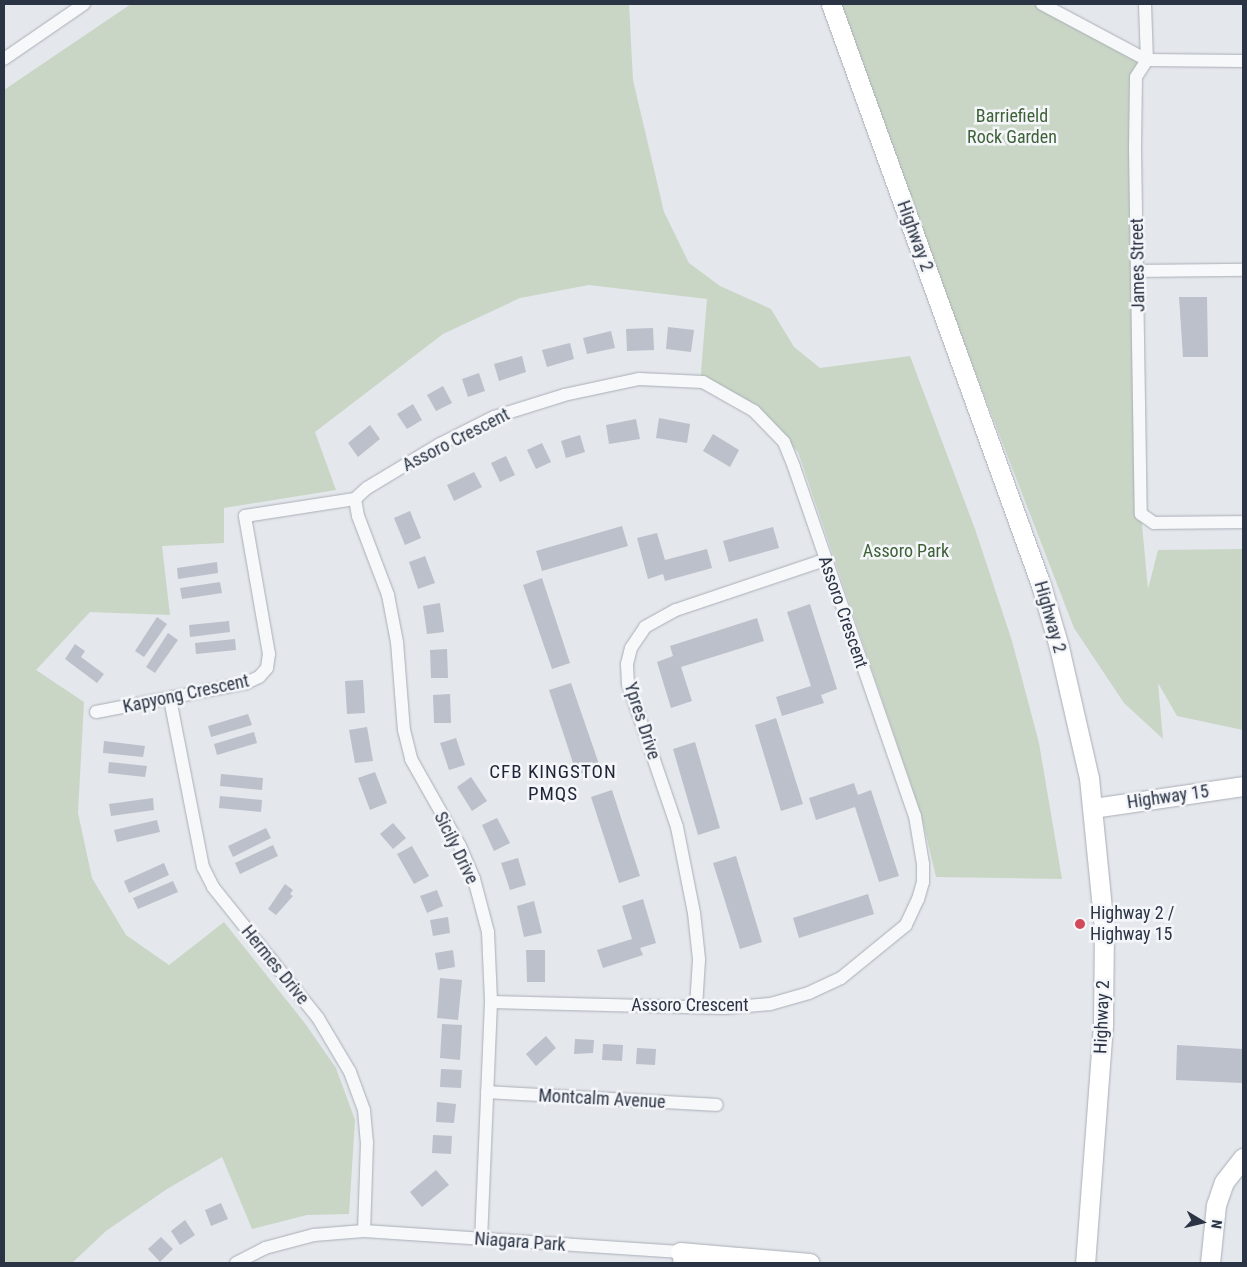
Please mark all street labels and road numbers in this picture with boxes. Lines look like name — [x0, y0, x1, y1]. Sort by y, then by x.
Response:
street label: Highway 2 — [892, 198, 938, 274]
street label: James Street — [1126, 218, 1150, 312]
street label: Assoro Crescent — [399, 404, 513, 476]
street label: Assoro Crescent — [814, 553, 872, 671]
street label: Highway 2 — [1029, 579, 1071, 655]
street label: Kapyong Crescent — [121, 670, 251, 718]
street label: Ypres Drive — [619, 680, 665, 762]
street label: Highway 15 — [1126, 781, 1210, 813]
street label: Sicily Drive — [429, 808, 483, 888]
street label: Hermes Drive — [237, 921, 313, 1009]
street label: Highway 2 — [1090, 980, 1114, 1054]
street label: Assoro Crescent — [631, 994, 749, 1016]
street label: Montcalm Avenue — [538, 1085, 666, 1113]
street label: Niagara Park — [474, 1228, 566, 1256]

